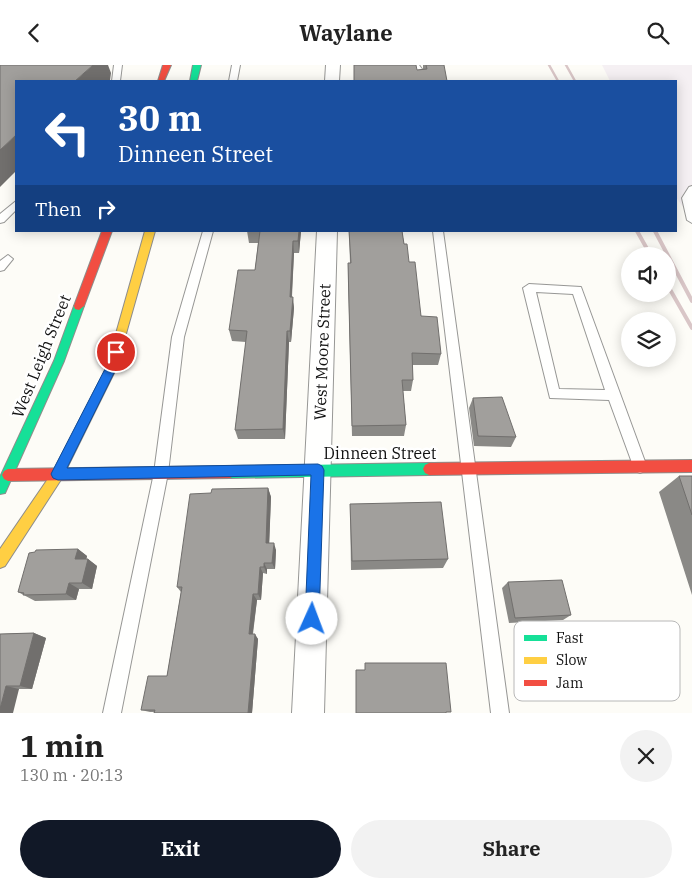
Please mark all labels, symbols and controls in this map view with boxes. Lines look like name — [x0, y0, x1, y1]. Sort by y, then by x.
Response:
text: Waylane — [299, 18, 393, 47]
icon: back — [20, 19, 48, 47]
icon: search — [644, 19, 672, 47]
text: 30 m — [118, 95, 202, 141]
icon: left — [35, 100, 100, 165]
text: Dinneen Street — [118, 139, 273, 168]
icon: right — [92, 195, 120, 223]
text: Then — [35, 197, 82, 221]
map controls — [621, 247, 676, 367]
button: sound — [621, 247, 676, 302]
street label: West Moore Street — [310, 283, 334, 421]
street label: West Leigh Street — [7, 291, 75, 420]
button: layers — [621, 312, 676, 367]
pin — [95, 331, 137, 373]
icon: arrive — [102, 338, 130, 366]
street label: Dinneen Street — [324, 443, 437, 463]
position arrow — [285, 592, 337, 644]
legend — [514, 621, 680, 701]
text: Fast — [556, 629, 584, 647]
text: Slow — [556, 651, 587, 669]
text: Jam — [556, 674, 583, 692]
text: 1 min — [20, 726, 104, 765]
button: close — [620, 730, 672, 782]
text: 130 m · 20:13 — [20, 765, 123, 785]
button: Exit — [20, 820, 341, 878]
button: Share — [351, 820, 672, 878]

